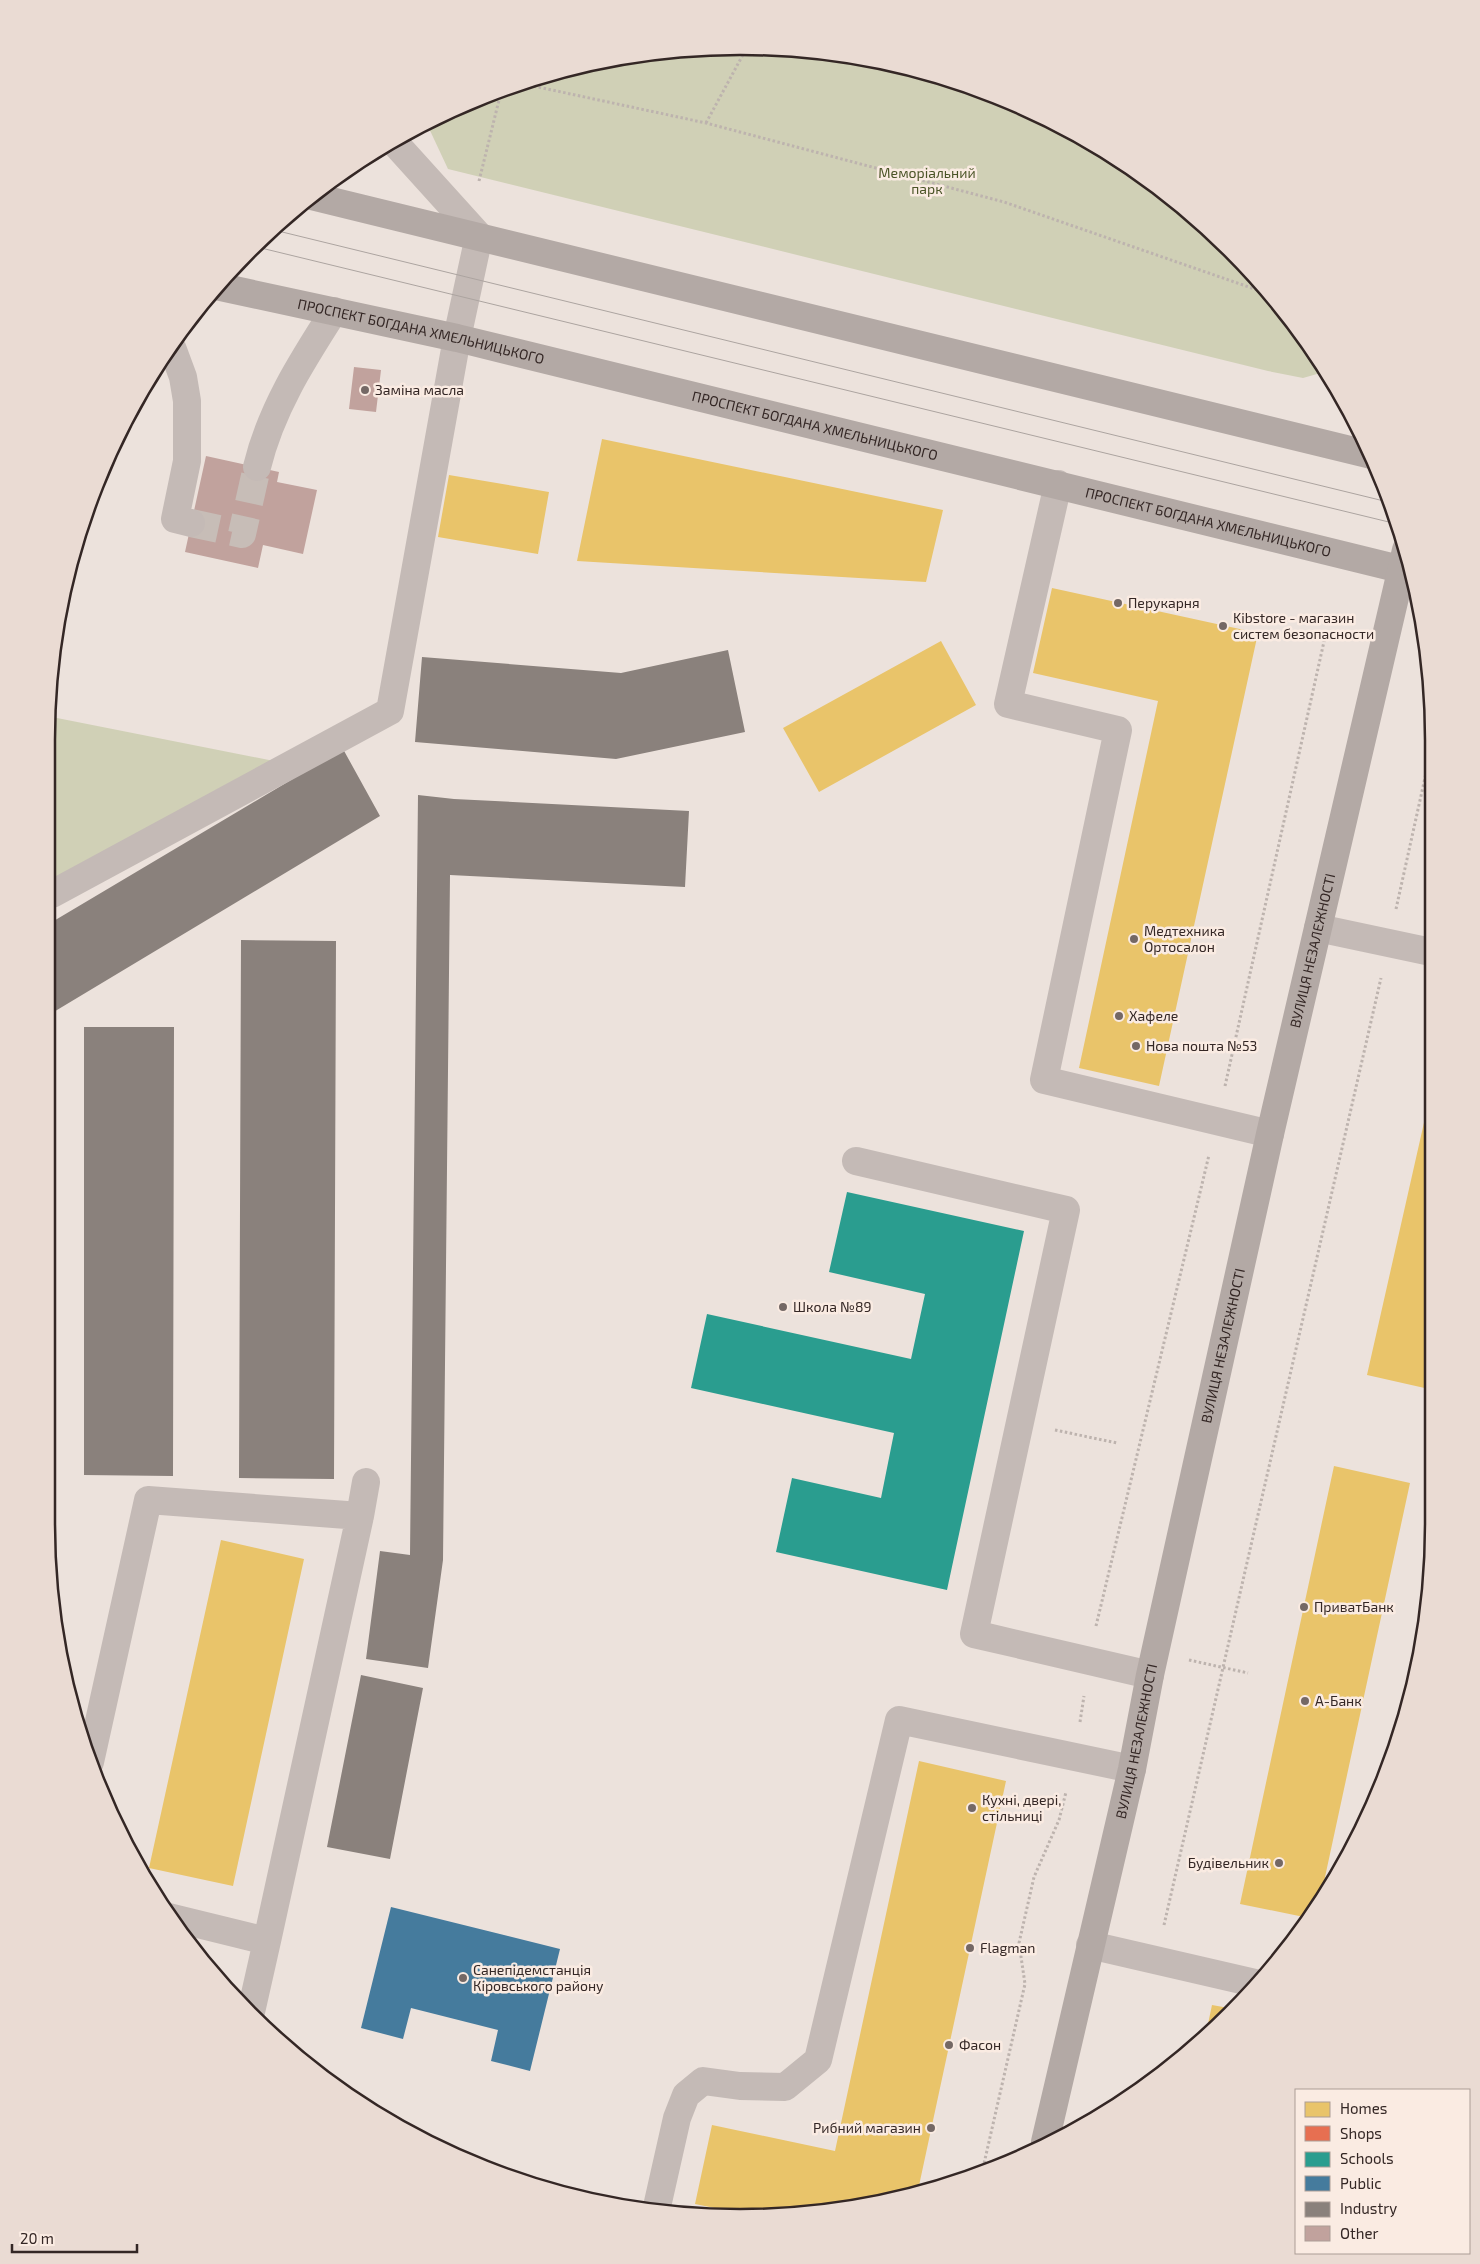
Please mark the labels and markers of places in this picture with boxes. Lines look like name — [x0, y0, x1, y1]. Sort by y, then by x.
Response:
place label: Заміна масла — [375, 381, 464, 398]
marker: Заміна масла — [359, 384, 371, 396]
place label: Перукарня — [1128, 594, 1200, 611]
marker: Перукарня — [1112, 597, 1124, 609]
place label: Kibstore - магазин систем безопасности — [1233, 609, 1374, 642]
marker: Kibstore - магазин систем безопасности — [1217, 620, 1229, 632]
place label: Медтехника Ортосалон — [1144, 922, 1225, 955]
marker: Медтехника Ортосалон — [1128, 933, 1140, 945]
place label: Хафеле — [1129, 1007, 1178, 1024]
marker: Хафеле — [1113, 1010, 1125, 1022]
place label: Нова пошта №53 — [1146, 1037, 1257, 1054]
marker: Нова пошта №53 — [1130, 1040, 1142, 1052]
place label: Школа №89 — [793, 1298, 872, 1315]
marker: Школа №89 — [777, 1301, 789, 1313]
place label: ПриватБанк — [1314, 1598, 1394, 1615]
marker: ПриватБанк — [1298, 1601, 1310, 1613]
place label: А-Банк — [1315, 1692, 1362, 1709]
marker: А-Банк — [1299, 1695, 1311, 1707]
place label: Кухні, двері, стільниці — [982, 1791, 1061, 1824]
marker: Кухні, двері, стільниці — [966, 1802, 978, 1814]
place label: Будівельник — [1188, 1854, 1269, 1871]
marker: Будівельник — [1273, 1857, 1285, 1869]
place label: Flagman — [980, 1939, 1035, 1956]
marker: Flagman — [964, 1942, 976, 1954]
place label: Санепідемстанція Кіровського району — [473, 1961, 604, 1994]
marker: Санепідемстанція Кіровського району — [457, 1972, 469, 1984]
place label: Фасон — [959, 2036, 1001, 2053]
marker: Фасон — [943, 2039, 955, 2051]
place label: Рибний магазин — [813, 2119, 921, 2136]
marker: Рибний магазин — [925, 2122, 937, 2134]

